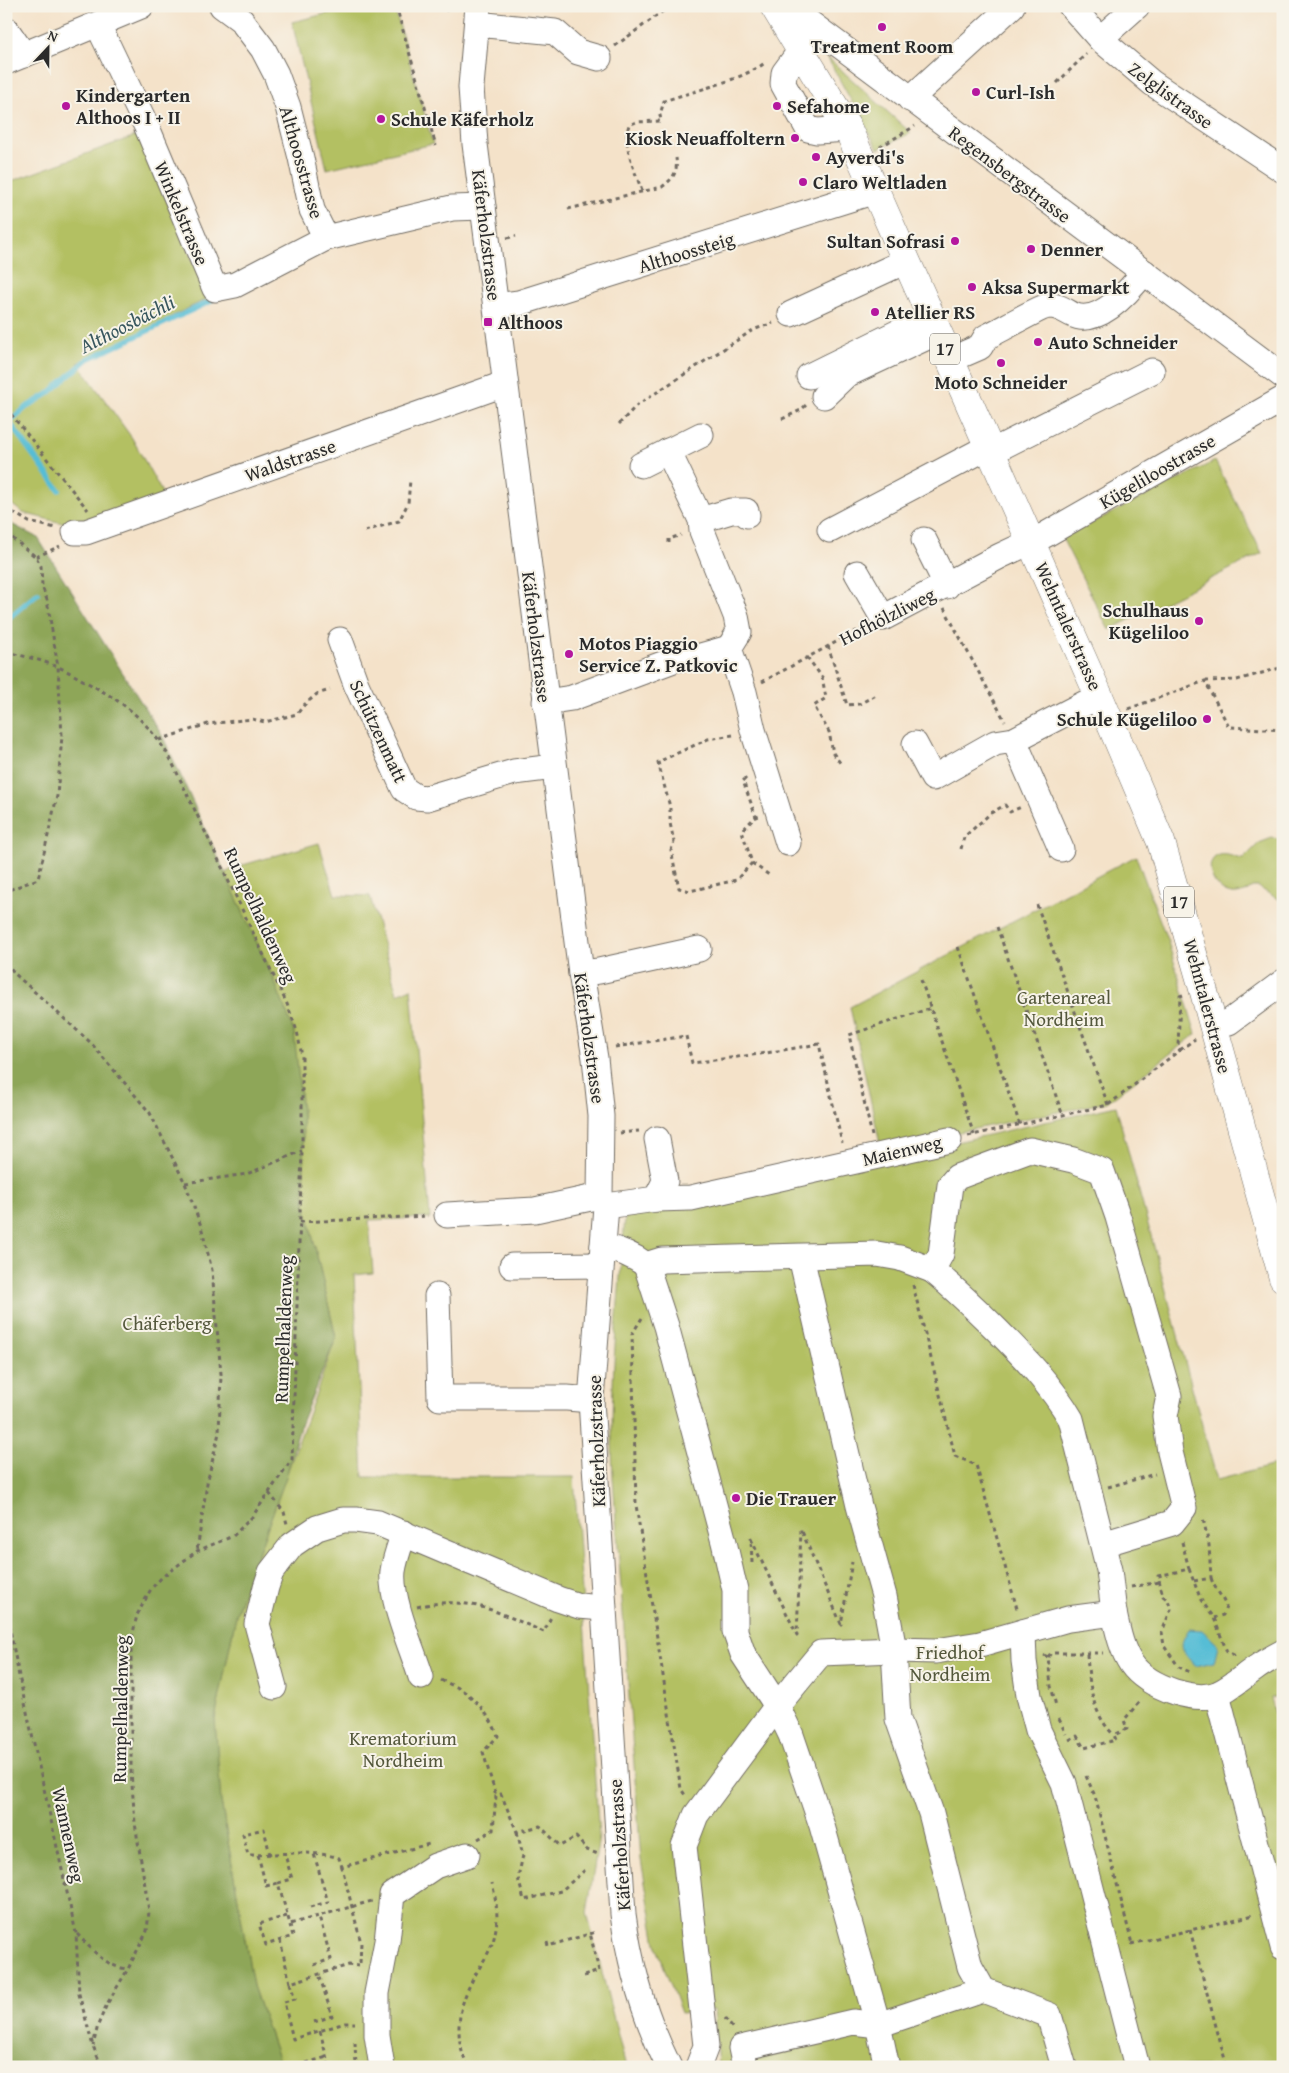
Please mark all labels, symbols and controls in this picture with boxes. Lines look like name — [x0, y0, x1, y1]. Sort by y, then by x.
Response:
marker: Treatment Room — [876, 21, 888, 33]
north arrow — [22, 22, 72, 72]
text: N — [45, 25, 62, 47]
place label: Treatment Room — [811, 32, 954, 60]
street label: Zelglistrasse — [1123, 54, 1219, 136]
place label: Curl-Ish — [986, 78, 1056, 106]
place label: Kindergarten Althoos I + II — [76, 81, 191, 131]
marker: Curl-Ish — [970, 86, 982, 98]
place label: Sefahome — [787, 92, 870, 120]
marker: Kindergarten Althoos I + II — [60, 100, 72, 112]
marker: Sefahome — [771, 100, 783, 112]
street label: Althoosstrasse — [273, 102, 331, 222]
place label: Schule Käferholz — [391, 105, 534, 133]
marker: Schule Käferholz — [375, 113, 387, 125]
street label: Regensbergstrasse — [943, 118, 1077, 230]
place label: Kiosk Neuaffoltern — [625, 124, 786, 152]
marker: Kiosk Neuaffoltern — [789, 132, 801, 144]
place label: Ayverdi's — [826, 143, 904, 171]
marker: Ayverdi's — [810, 151, 822, 163]
street label: Winkelstrasse — [148, 157, 217, 269]
street label: Käferholzstrasse — [465, 168, 509, 302]
place label: Claro Weltladen — [813, 168, 948, 196]
marker: Claro Weltladen — [797, 176, 809, 188]
street label: Althoossteig — [635, 224, 738, 280]
place label: Sultan Sofrasi — [827, 227, 945, 255]
marker: Sultan Sofrasi — [949, 235, 961, 247]
place label: Denner — [1041, 235, 1103, 263]
marker: Denner — [1025, 243, 1037, 255]
place label: Aksa Supermarkt — [982, 273, 1130, 301]
marker: Aksa Supermarkt — [966, 281, 978, 293]
water label: Althoosbächli — [73, 287, 180, 360]
place label: Atellier RS — [885, 298, 975, 326]
marker: Atellier RS — [869, 306, 881, 318]
place label: Althoos — [498, 308, 563, 336]
marker: Althoos — [482, 316, 494, 328]
place label: Auto Schneider — [1048, 328, 1178, 356]
road number: 17 — [930, 334, 960, 364]
marker: Auto Schneider — [1032, 336, 1044, 348]
marker: Moto Schneider — [995, 357, 1007, 369]
place label: Moto Schneider — [934, 368, 1068, 396]
street label: Kügeliloostrasse — [1094, 426, 1220, 516]
street label: Waldstrasse — [241, 431, 339, 489]
street label: Wehntalerstrasse — [1028, 557, 1110, 695]
street label: Käferholzstrasse — [515, 570, 559, 704]
street label: Hofhölzliweg — [834, 580, 940, 652]
place label: Schulhaus Kügeliloo — [1102, 596, 1189, 646]
marker: Schulhaus Kügeliloo — [1193, 615, 1205, 627]
place label: Motos Piaggio Service Z. Patkovic — [579, 629, 738, 679]
marker: Motos Piaggio Service Z. Patkovic — [563, 648, 575, 660]
street label: Schützenmatt — [343, 675, 415, 787]
place label: Schule Kügeliloo — [1057, 705, 1197, 733]
marker: Schule Kügeliloo — [1201, 713, 1213, 725]
street label: Rumpelhaldenweg — [217, 842, 305, 988]
road number: 17 — [1164, 886, 1194, 918]
street label: Wehntalerstrasse — [1177, 936, 1239, 1076]
street label: Käferholzstrasse — [567, 971, 613, 1105]
park label: Gartenareal Nordheim — [1017, 983, 1111, 1033]
street label: Maienweg — [859, 1127, 945, 1173]
street label: Rumpelhaldenweg — [266, 1254, 300, 1403]
park label: Chäferberg — [123, 1309, 212, 1337]
street label: Käferholzstrasse — [580, 1374, 612, 1507]
place label: Die Trauer — [746, 1484, 837, 1512]
marker: Die Trauer — [730, 1492, 742, 1504]
street label: Rumpelhaldenweg — [105, 1635, 135, 1783]
park label: Friedhof Nordheim — [910, 1638, 991, 1688]
park label: Krematorium Nordheim — [349, 1724, 457, 1774]
street label: Käferholzstrasse — [600, 1778, 638, 1912]
street label: Wannenweg — [45, 1785, 93, 1886]

